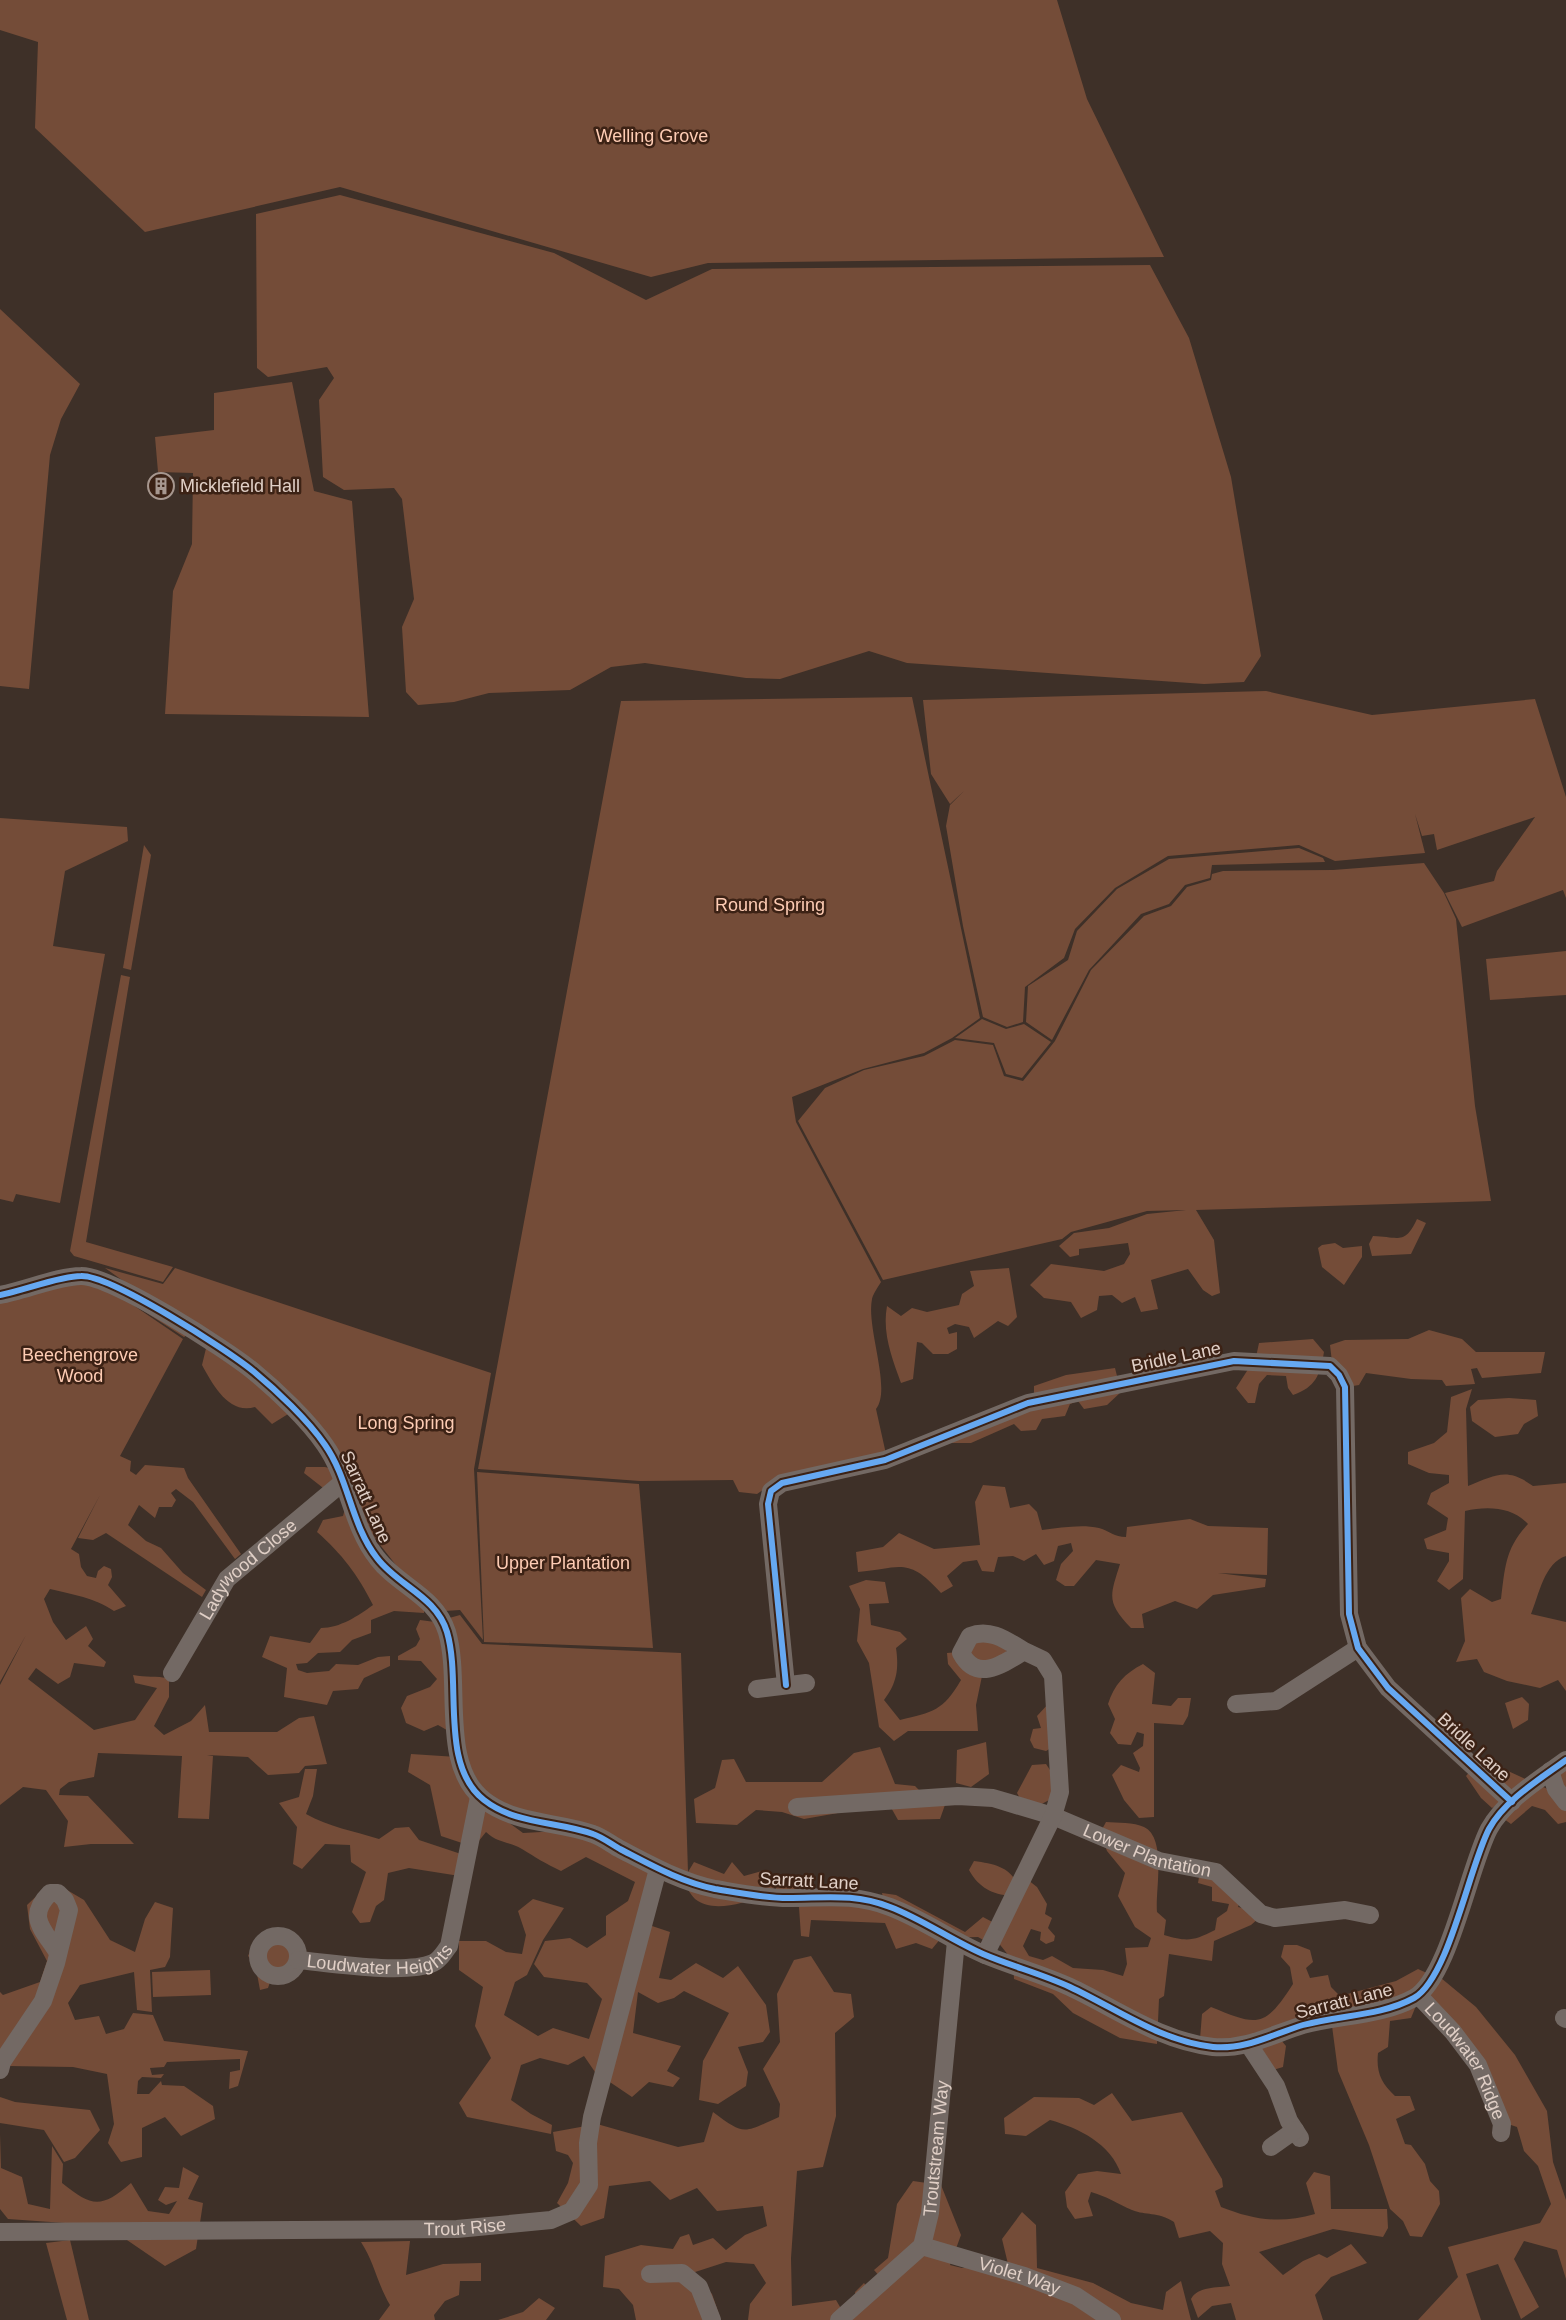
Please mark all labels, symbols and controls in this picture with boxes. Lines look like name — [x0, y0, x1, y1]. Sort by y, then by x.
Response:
park label: Welling Grove — [596, 126, 708, 146]
building icon: Micklefield Hall — [146, 471, 176, 501]
place label: Micklefield Hall — [180, 476, 300, 496]
park label: Round Spring — [715, 895, 825, 915]
street label: Bridle Lane — [1129, 1338, 1223, 1376]
park label: Beechengrove Wood — [22, 1345, 138, 1386]
park label: Long Spring — [357, 1413, 455, 1433]
street label: Sarratt Lane — [337, 1448, 395, 1546]
street label: Ladywood Close — [195, 1515, 301, 1623]
park label: Upper Plantation — [496, 1553, 630, 1573]
street label: Bridle Lane — [1434, 1709, 1514, 1785]
street label: Lower Plantation — [1080, 1820, 1213, 1881]
street label: Sarratt Lane — [759, 1868, 859, 1894]
street label: Loudwater Heights — [306, 1940, 457, 1978]
street label: Sarratt Lane — [1294, 1979, 1394, 2023]
street label: Loudwater Ridge — [1421, 1999, 1509, 2123]
street label: Troutstream Way — [920, 2079, 953, 2217]
street label: Trout Rise — [424, 2214, 507, 2239]
street label: Violet Way — [976, 2253, 1063, 2299]

